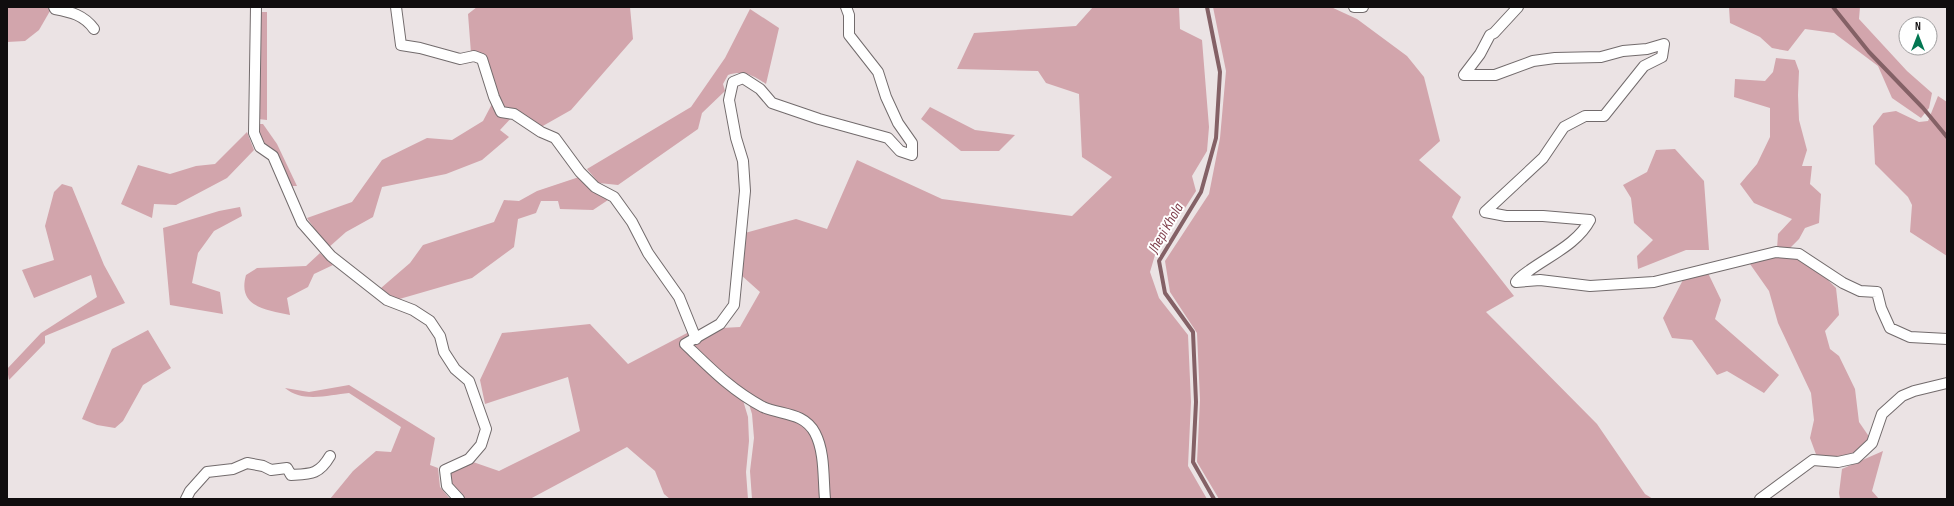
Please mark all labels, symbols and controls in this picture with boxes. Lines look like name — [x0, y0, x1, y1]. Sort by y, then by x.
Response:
north arrow — [1898, 16, 1938, 56]
text: N — [1915, 20, 1921, 33]
water label: Jhepi Khola — [1144, 200, 1188, 257]

